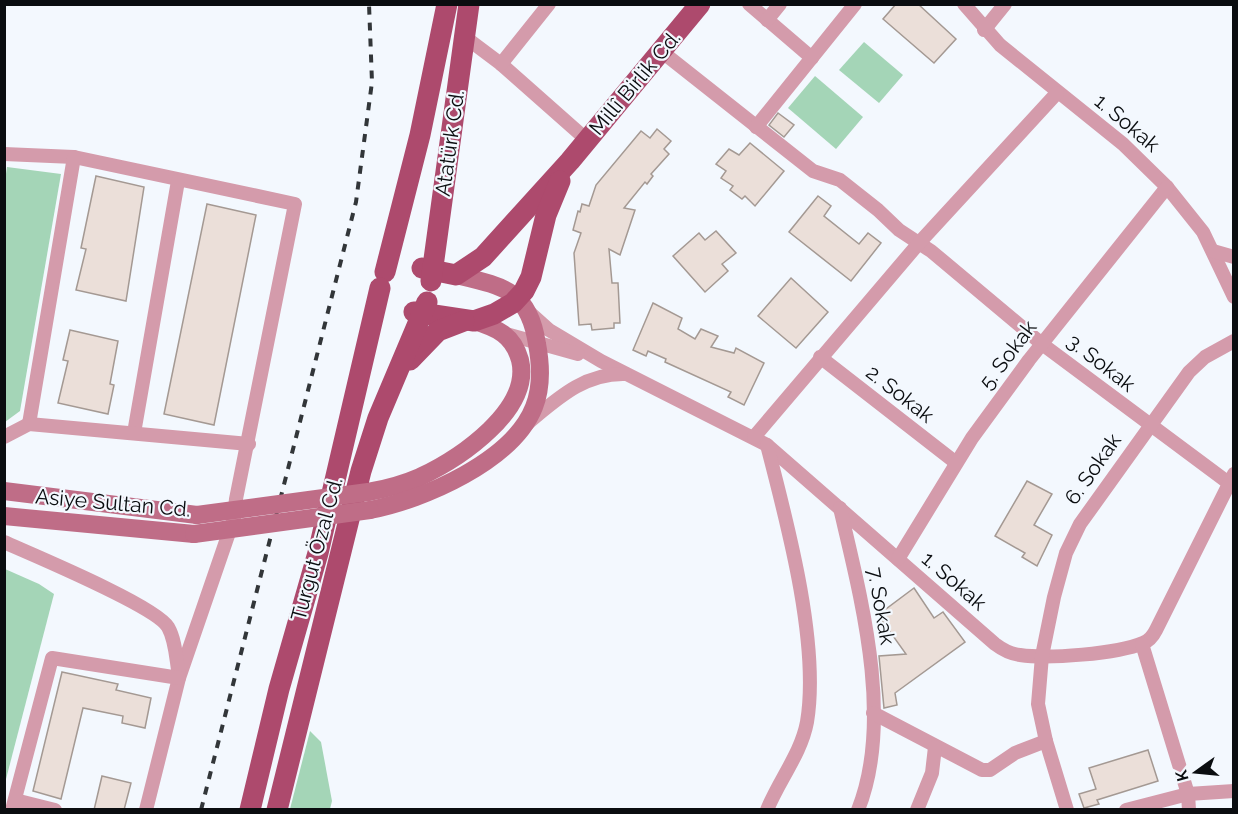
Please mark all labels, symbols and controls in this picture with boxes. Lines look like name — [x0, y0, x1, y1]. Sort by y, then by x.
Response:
street label: Millî Birlik Cd. — [584, 25, 685, 140]
street label: Atatürk Cd. — [430, 88, 469, 198]
street label: 1. Sokak — [1090, 88, 1165, 157]
street label: 5. Sokak — [974, 315, 1042, 394]
street label: 3. Sokak — [1062, 328, 1140, 397]
street label: 2. Sokak — [861, 359, 939, 428]
street label: 6. Sokak — [1059, 428, 1126, 509]
street label: Turgut Özal Cd. — [285, 474, 348, 624]
street label: Asiye Sultan Cd. — [34, 483, 192, 522]
street label: 1. Sokak — [917, 546, 992, 615]
street label: 7. Sokak — [862, 565, 901, 647]
north arrow — [1166, 742, 1226, 802]
text: K — [1171, 768, 1193, 783]

